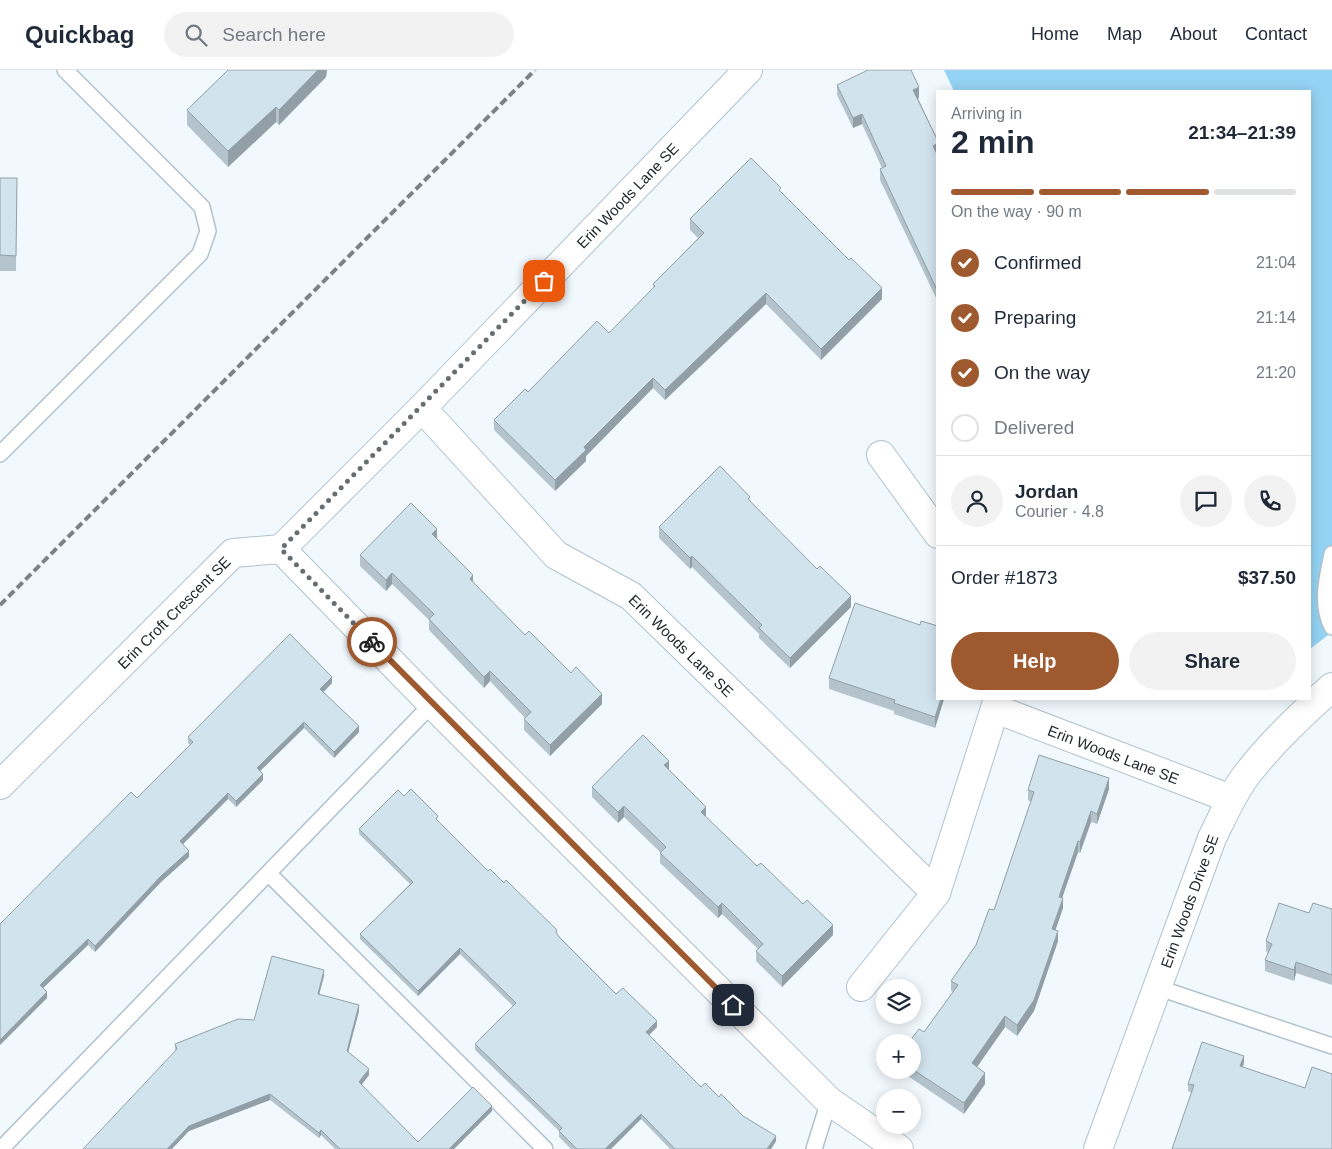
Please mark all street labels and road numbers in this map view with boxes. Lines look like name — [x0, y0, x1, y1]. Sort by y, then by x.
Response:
street label: Erin Woods Lane SE — [573, 139, 682, 251]
street label: Erin Croft Crescent SE — [114, 553, 233, 672]
street label: Erin Woods Lane SE — [626, 591, 737, 700]
street label: Erin Woods Lane SE — [1046, 721, 1182, 787]
street label: Erin Woods Drive SE — [1157, 832, 1221, 970]

